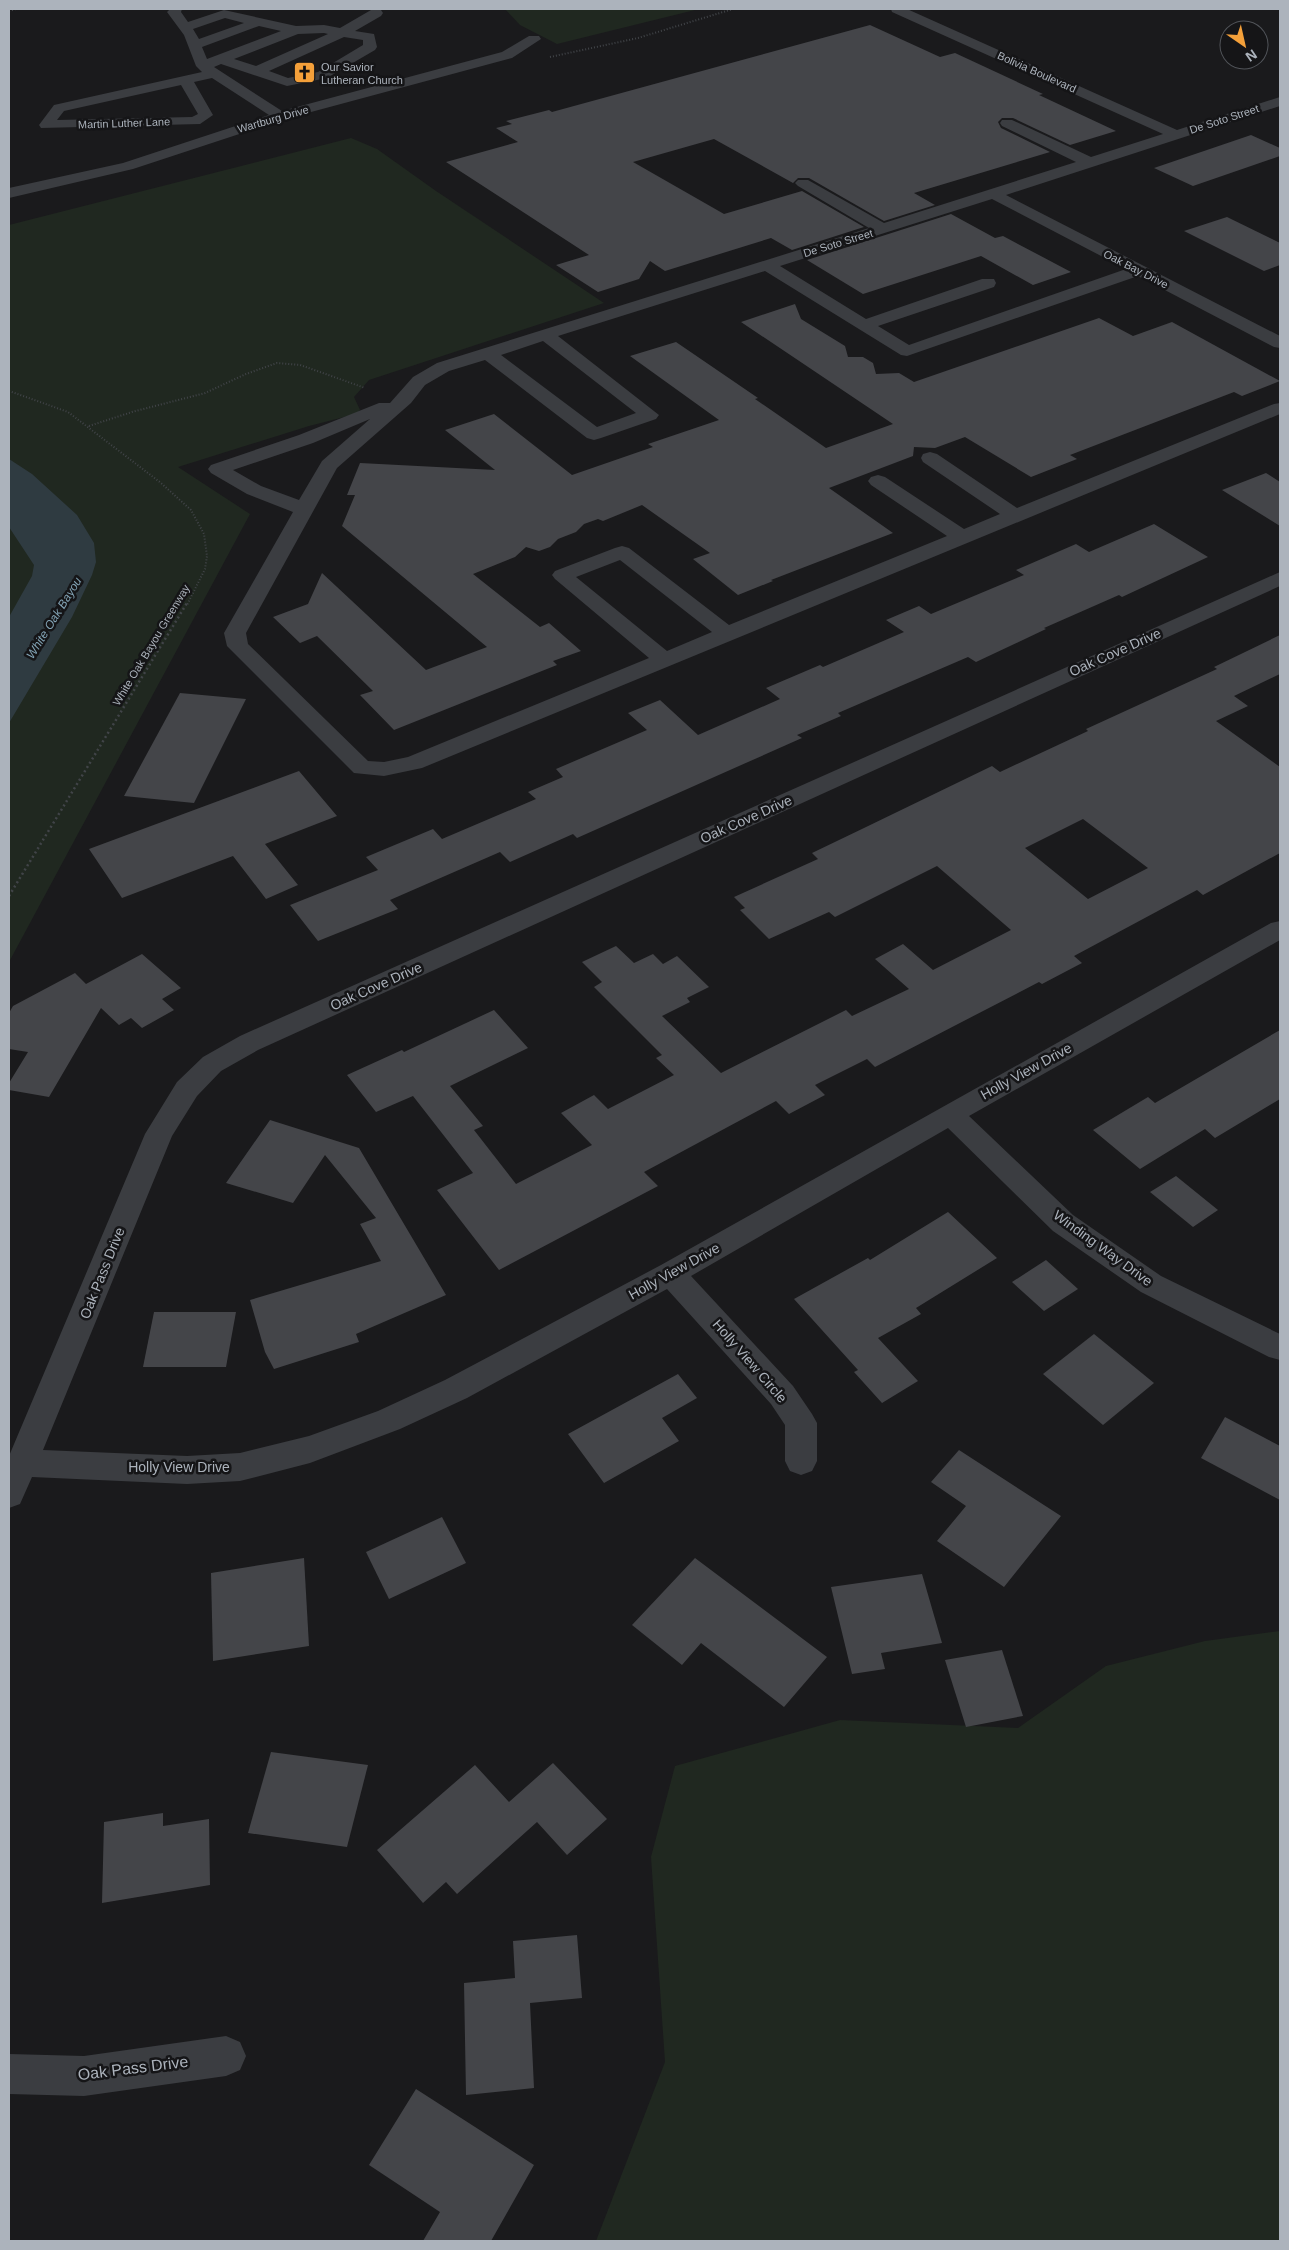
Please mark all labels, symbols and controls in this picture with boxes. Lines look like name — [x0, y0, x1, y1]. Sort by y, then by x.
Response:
north arrow — [1219, 20, 1269, 70]
text: N — [1243, 46, 1260, 65]
street label: Bolivia Boulevard — [996, 49, 1078, 95]
church icon: Our Savior Lutheran Church — [293, 61, 317, 85]
place label: Our Savior Lutheran Church — [321, 61, 403, 86]
street label: De Soto Street — [1188, 102, 1260, 136]
street label: Wartburg Drive — [236, 103, 310, 135]
street label: Martin Luther Lane — [78, 115, 170, 131]
street label: De Soto Street — [802, 227, 874, 259]
street label: Oak Bay Drive — [1102, 248, 1170, 290]
water label: White Oak Bayou — [23, 574, 85, 661]
street label: White Oak Bayou Greenway — [110, 582, 192, 708]
street label: Oak Cove Drive — [1067, 625, 1164, 679]
street label: Oak Cove Drive — [698, 792, 795, 846]
street label: Oak Cove Drive — [328, 959, 425, 1013]
street label: Holly View Drive — [978, 1039, 1075, 1103]
street label: Winding Way Drive — [1050, 1207, 1156, 1289]
street label: Oak Pass Drive — [76, 1225, 128, 1321]
street label: Holly View Drive — [626, 1239, 723, 1303]
street label: Holly View Circle — [710, 1316, 791, 1406]
street label: Holly View Drive — [128, 1459, 230, 1475]
street label: Oak Pass Drive — [77, 2053, 189, 2083]

